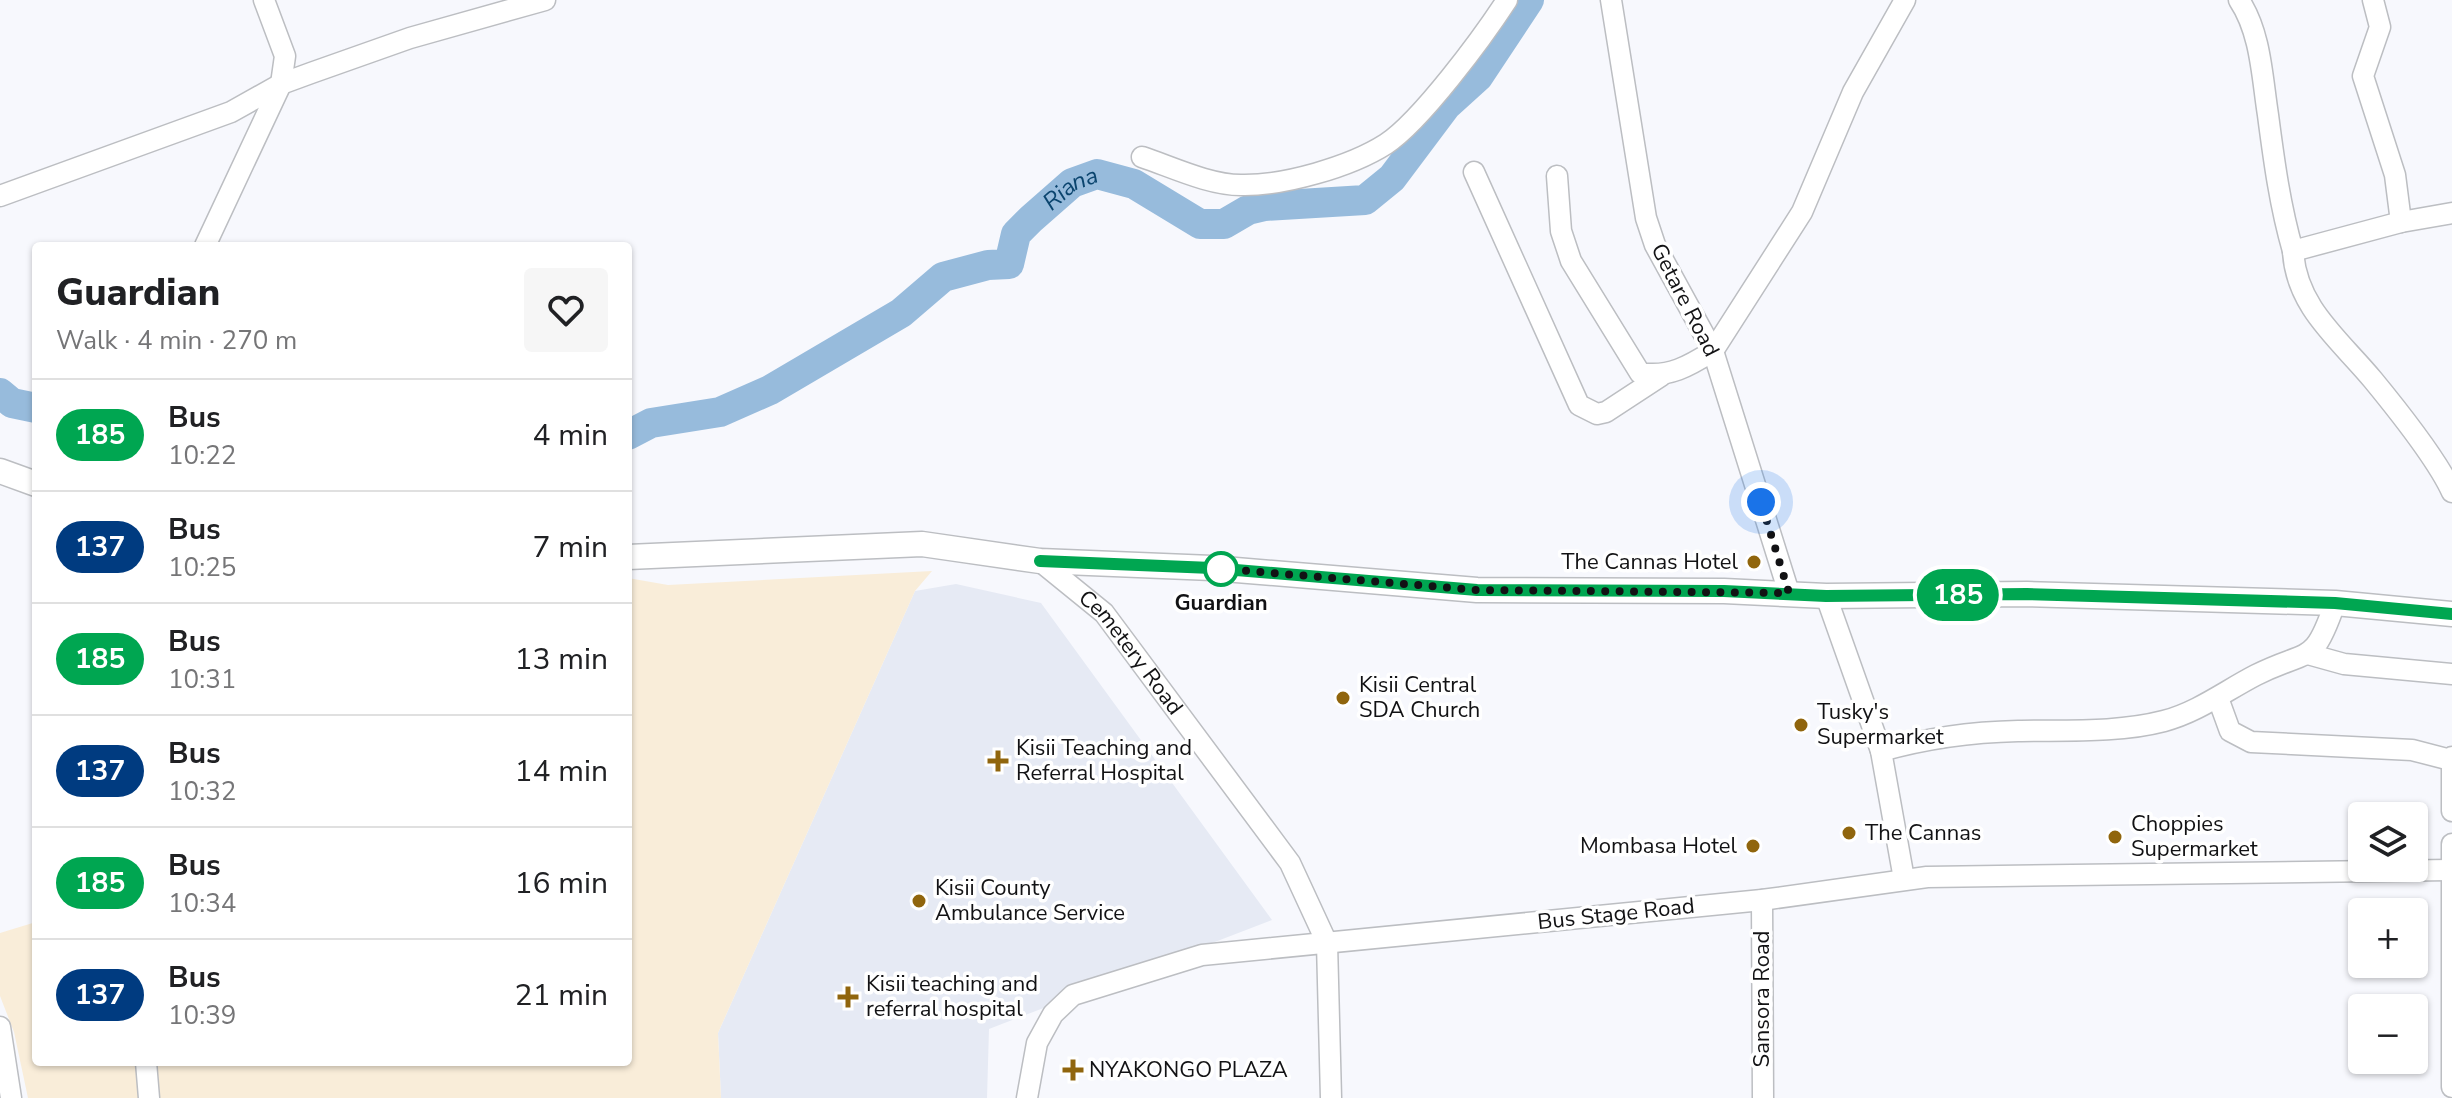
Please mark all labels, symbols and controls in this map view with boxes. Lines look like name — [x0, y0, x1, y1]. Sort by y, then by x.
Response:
water label: Riana — [1036, 159, 1102, 218]
street label: Getare Road — [1644, 238, 1726, 362]
text: Guardian — [56, 267, 220, 318]
button: heart — [524, 268, 608, 352]
text: Walk · 4 min · 270 m — [56, 323, 297, 358]
text: Bus — [168, 397, 221, 438]
text: 4 min — [533, 415, 608, 456]
text: 185 — [75, 416, 125, 454]
text: 10:22 — [168, 438, 236, 473]
your location — [1741, 482, 1781, 522]
text: Bus — [168, 509, 221, 550]
text: 7 min — [533, 527, 608, 568]
text: 137 — [75, 528, 125, 566]
place label: The Cannas Hotel — [1561, 547, 1738, 577]
text: 10:25 — [168, 550, 236, 585]
marker: Guardian — [1204, 552, 1238, 586]
marker: The Cannas Hotel — [1745, 553, 1763, 571]
line badge: 185 — [1912, 569, 2004, 621]
text: 185 — [1933, 576, 1983, 614]
street label: Cemetery Road — [1072, 583, 1190, 721]
place label: Guardian — [1174, 588, 1268, 618]
text: Bus — [168, 621, 221, 662]
text: 13 min — [515, 639, 608, 680]
text: 185 — [75, 640, 125, 678]
text: 10:31 — [168, 662, 236, 697]
place label: Kisii Central SDA Church — [1359, 670, 1480, 725]
marker: Kisii Central SDA Church — [1334, 689, 1352, 707]
place label: Tusky's Supermarket — [1817, 697, 1944, 752]
marker: Tusky's Supermarket — [1792, 716, 1810, 734]
text: Bus — [168, 733, 221, 774]
place label: Kisii Teaching and Referral Hospital — [1016, 733, 1192, 788]
marker: Kisii Teaching and Referral Hospital — [987, 750, 1009, 772]
text: 14 min — [515, 751, 608, 792]
text: 137 — [75, 752, 125, 790]
text: 10:32 — [168, 774, 236, 809]
map controls — [2348, 802, 2428, 1074]
button: layers — [2348, 802, 2428, 882]
place label: Choppies Supermarket — [2131, 809, 2258, 864]
place label: The Cannas — [1865, 818, 1981, 848]
marker: The Cannas — [1840, 824, 1858, 842]
marker: Choppies Supermarket — [2106, 828, 2124, 846]
place label: Mombasa Hotel — [1580, 831, 1737, 861]
marker: Mombasa Hotel — [1744, 837, 1762, 855]
text: Bus — [168, 845, 221, 886]
text: 16 min — [515, 863, 608, 904]
text: 185 — [75, 864, 125, 902]
place label: Kisii County Ambulance Service — [935, 873, 1125, 928]
text: 10:34 — [168, 886, 236, 921]
street label: Bus Stage Road — [1536, 891, 1696, 937]
marker: Kisii County Ambulance Service — [910, 892, 928, 910]
button: + — [2348, 898, 2428, 978]
street label: Sansora Road — [1747, 931, 1777, 1067]
text: Bus — [168, 957, 221, 998]
place label: Kisii teaching and referral hospital — [866, 969, 1038, 1024]
text: 21 min — [515, 975, 608, 1016]
text: 137 — [75, 976, 125, 1014]
marker: Kisii teaching and referral hospital — [837, 986, 859, 1008]
button: − — [2348, 994, 2428, 1074]
text: 10:39 — [168, 998, 236, 1033]
place label: NYAKONGO PLAZA — [1089, 1055, 1288, 1085]
marker: NYAKONGO PLAZA — [1064, 1061, 1082, 1079]

